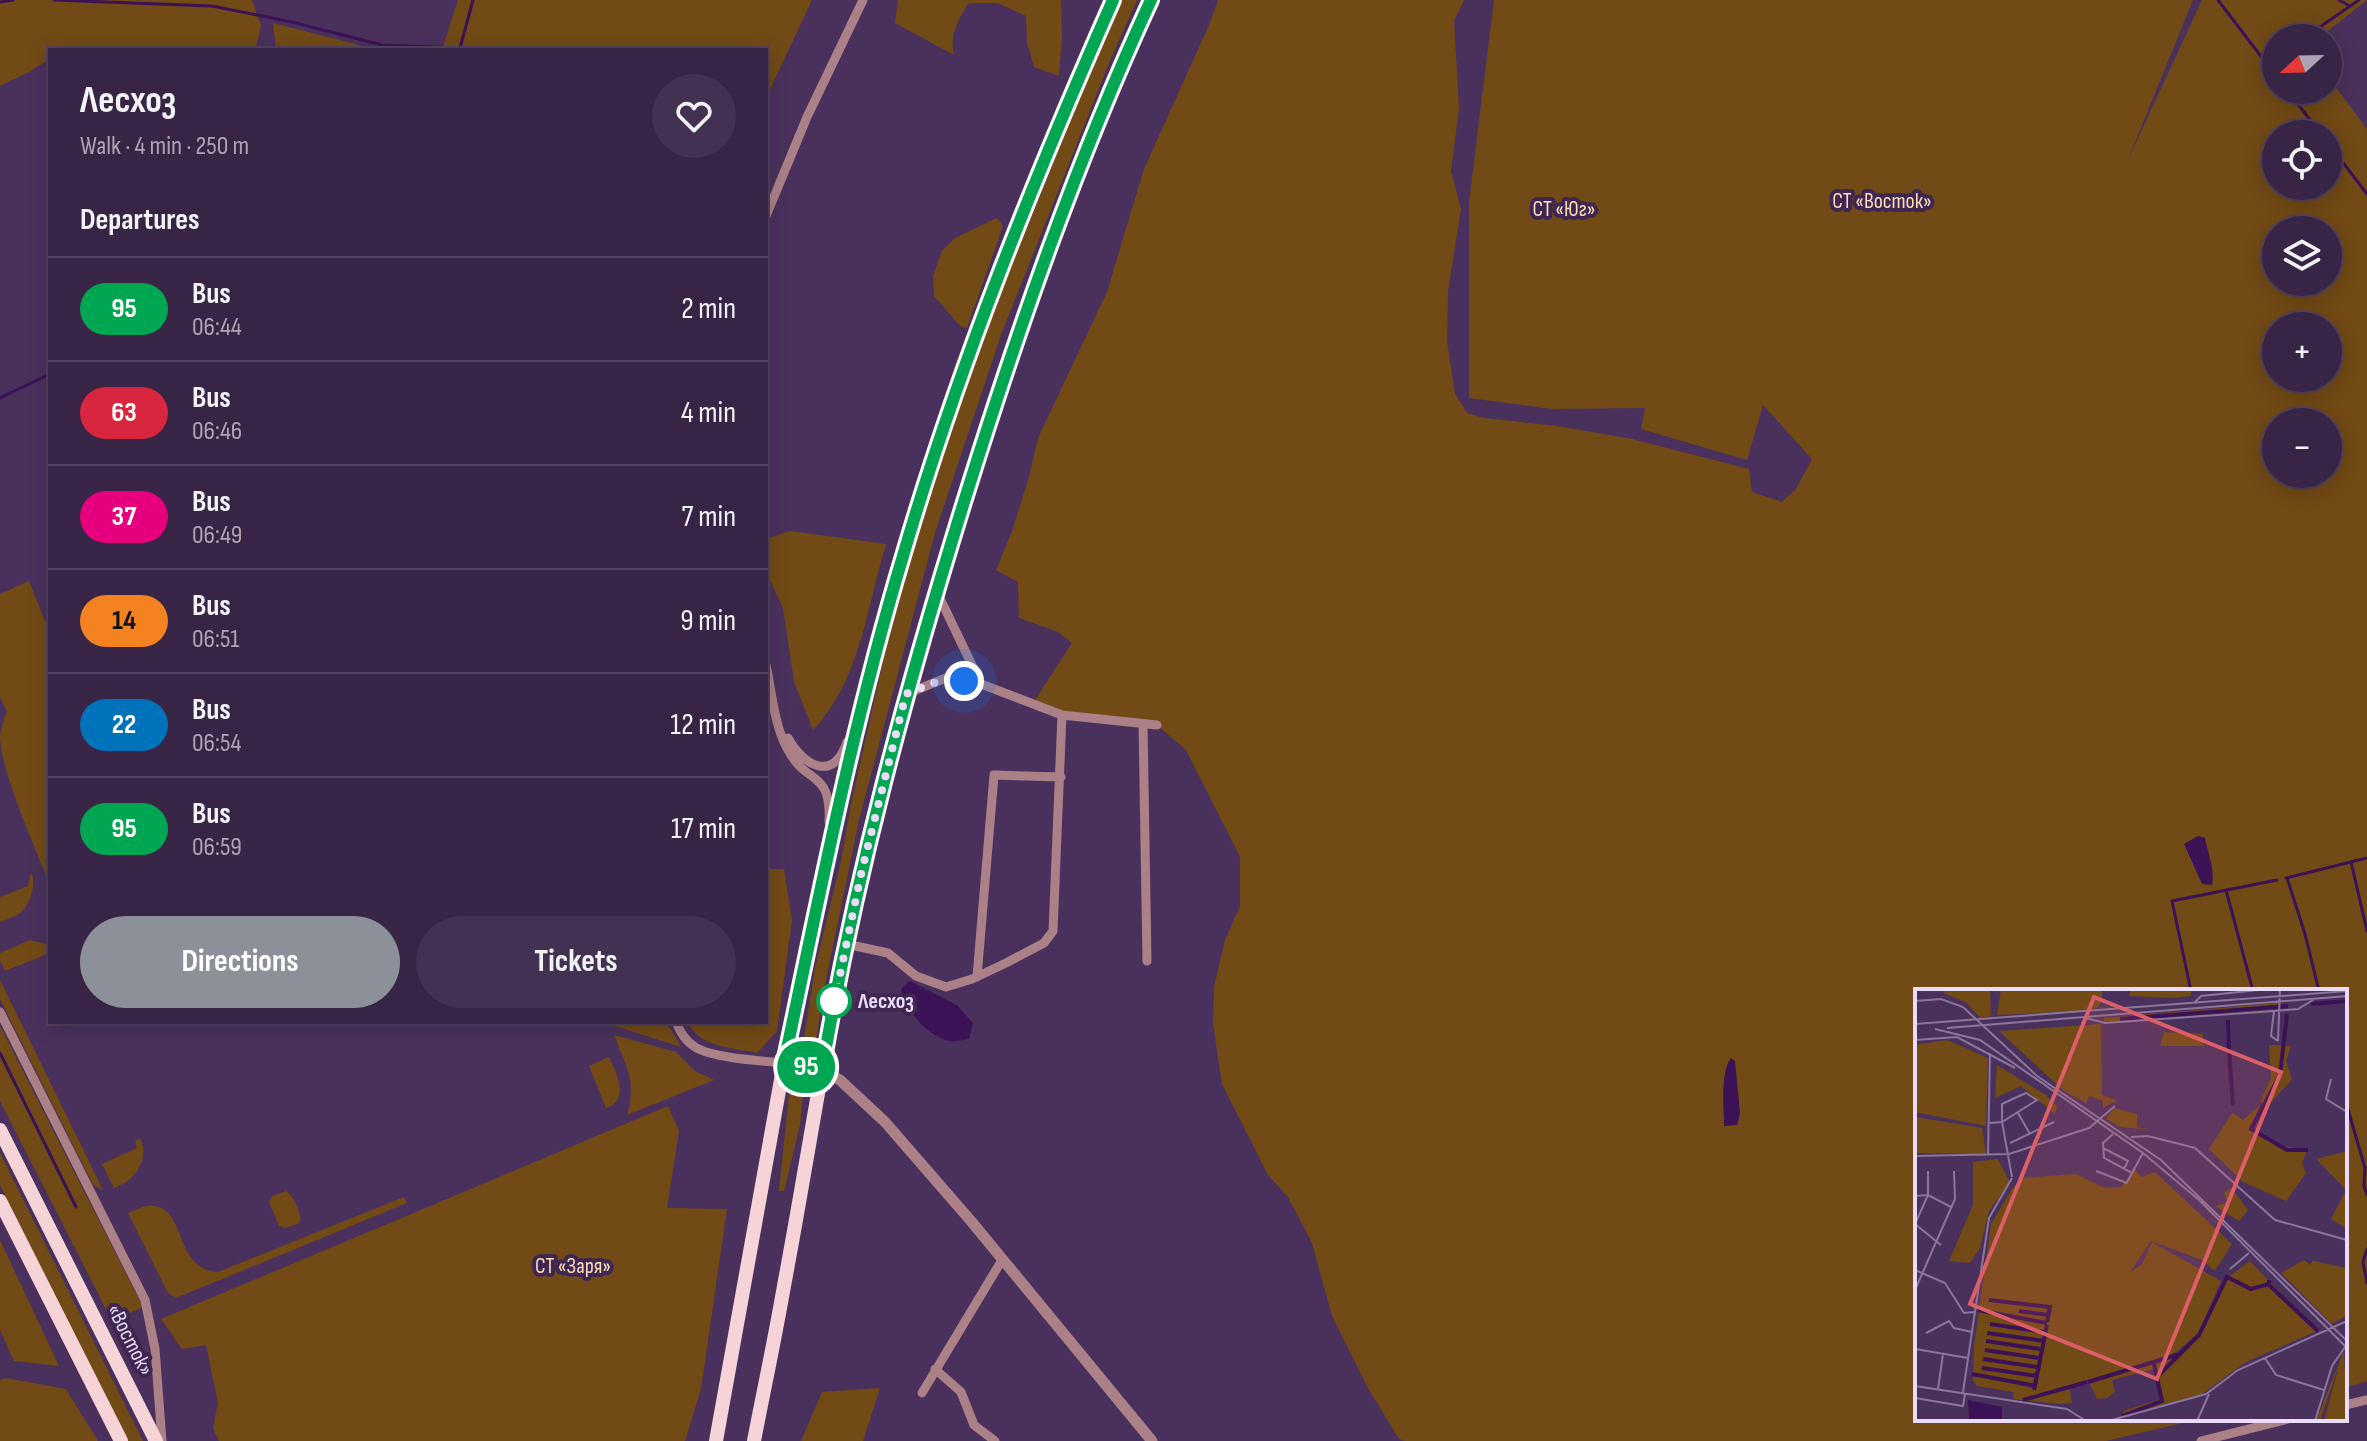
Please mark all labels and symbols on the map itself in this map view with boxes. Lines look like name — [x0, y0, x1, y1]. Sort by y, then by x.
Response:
north arrow — [2262, 24, 2342, 104]
park label: СТ «Восток» — [1832, 188, 1932, 215]
park label: СТ «Юг» — [1532, 196, 1596, 223]
your location — [944, 661, 984, 701]
marker: Лесхоз — [817, 984, 851, 1018]
place label: Лесхоз — [857, 988, 914, 1015]
inset map — [1915, 989, 2347, 1421]
line badge: 95 — [770, 1041, 842, 1093]
park label: СТ «Заря» — [535, 1253, 611, 1280]
street label: «Восток» — [101, 1300, 159, 1380]

